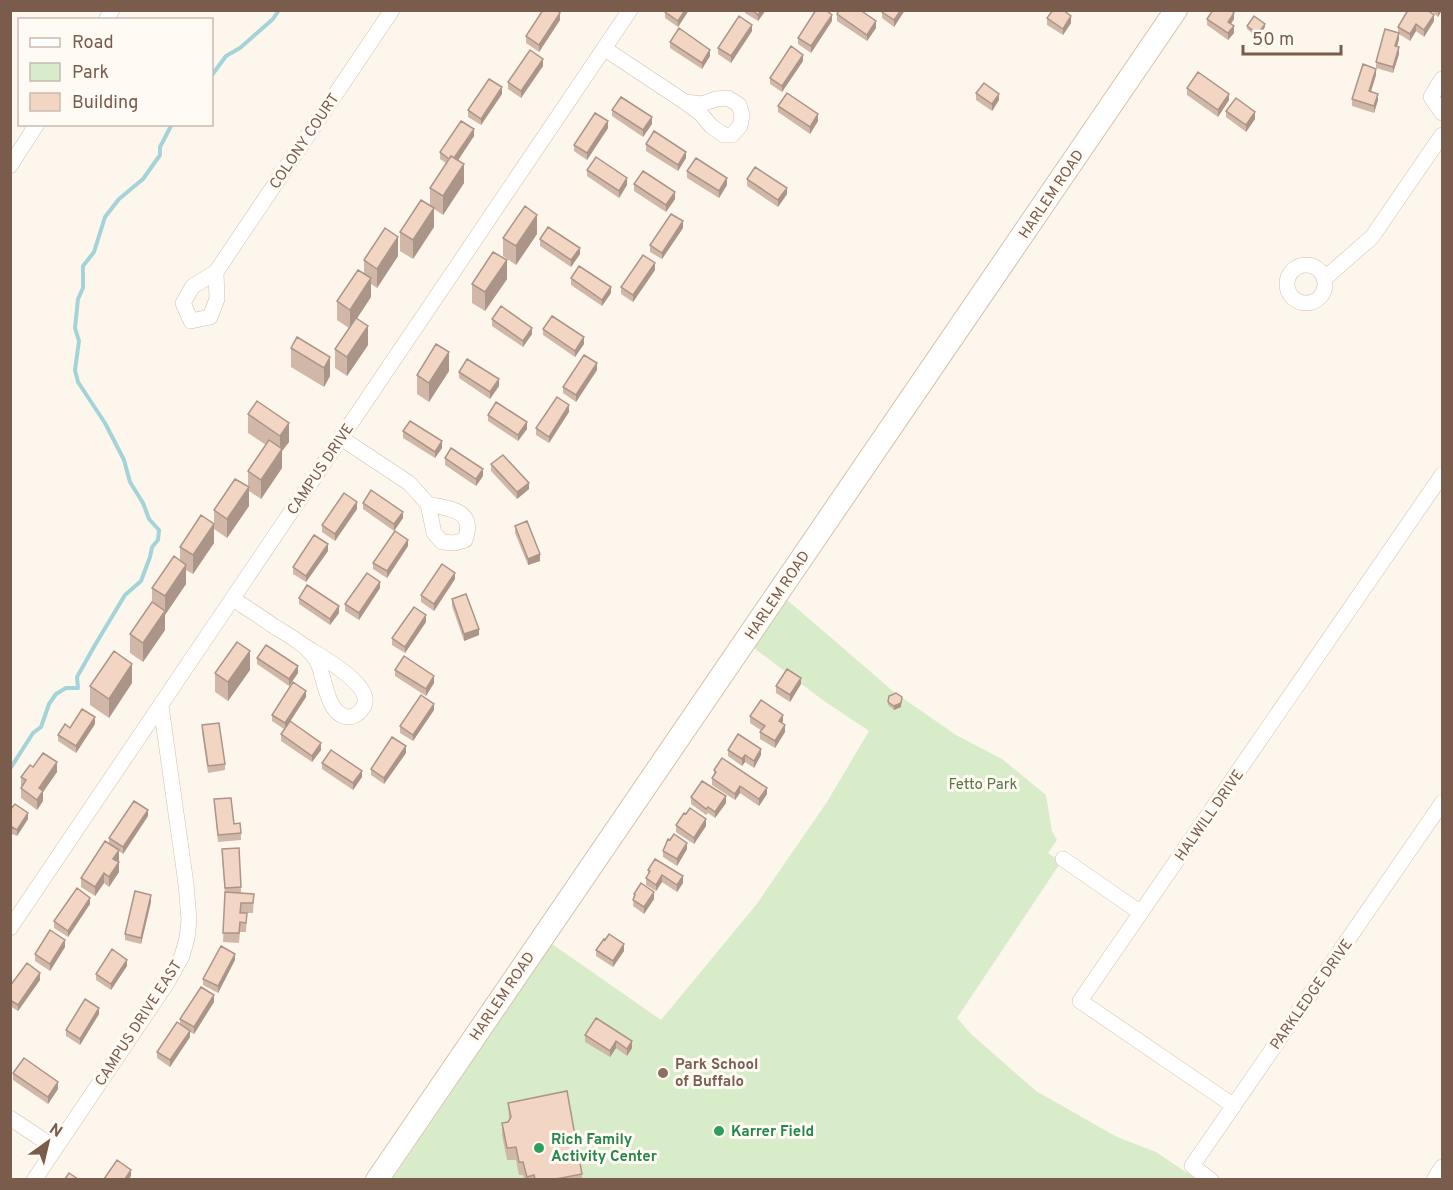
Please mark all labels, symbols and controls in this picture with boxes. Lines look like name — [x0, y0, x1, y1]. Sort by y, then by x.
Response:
legend — [18, 18, 213, 126]
scale bar — [1243, 18, 1340, 56]
text: 50 m — [1252, 29, 1294, 52]
text: Road — [72, 32, 114, 55]
text: Park — [72, 62, 109, 85]
street label: COLONY COURT — [266, 90, 344, 193]
text: Building — [72, 92, 138, 115]
street label: HARLEM ROAD — [1015, 147, 1089, 243]
street label: CAMPUS DRIVE — [284, 420, 359, 519]
street label: HARLEM ROAD — [741, 548, 815, 644]
street label: HALWILL DRIVE — [1172, 766, 1249, 865]
park label: Fetto Park — [949, 776, 1018, 795]
street label: PARKLEDGE DRIVE — [1267, 936, 1358, 1054]
street label: HARLEM ROAD — [466, 949, 540, 1045]
street label: CAMPUS DRIVE EAST — [91, 957, 187, 1090]
place label: Park School of Buffalo — [675, 1056, 758, 1092]
marker: Park School of Buffalo — [656, 1066, 670, 1080]
north arrow — [18, 1112, 78, 1172]
text: N — [45, 1120, 66, 1143]
place label: Karrer Field — [731, 1123, 814, 1142]
marker: Karrer Field — [712, 1124, 726, 1138]
place label: Rich Family Activity Center — [551, 1131, 658, 1167]
marker: Rich Family Activity Center — [532, 1141, 546, 1155]

